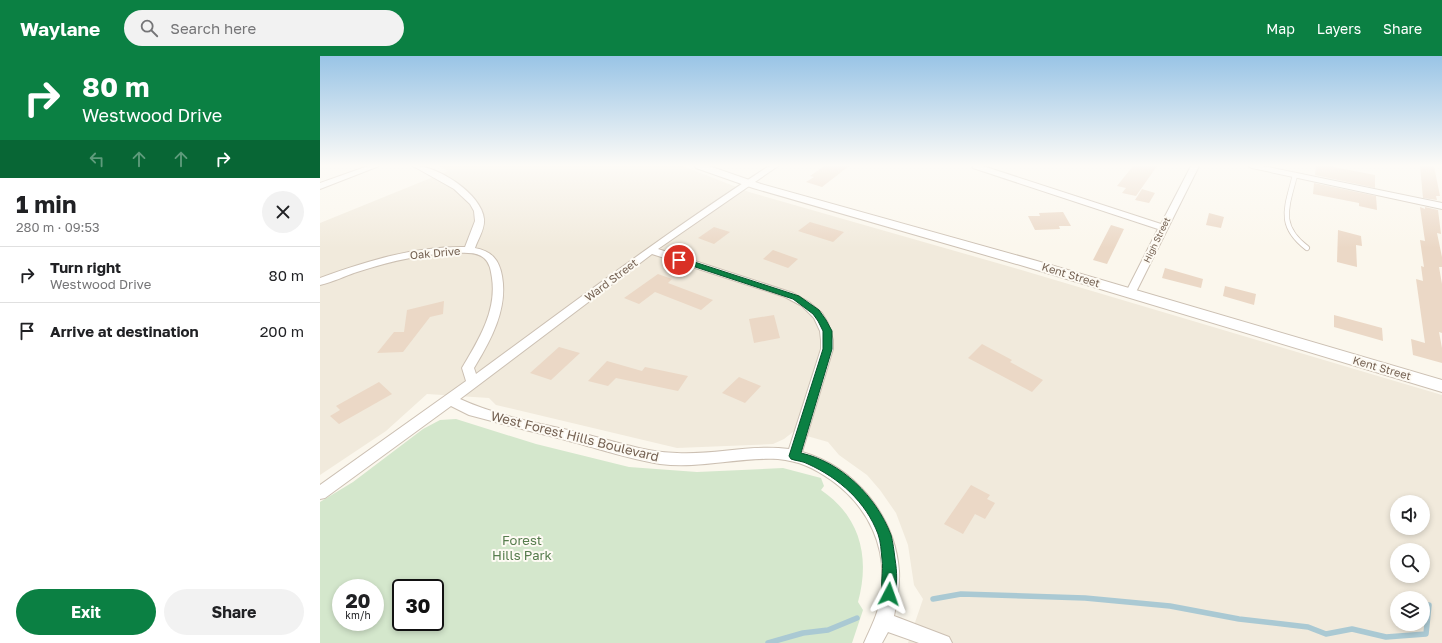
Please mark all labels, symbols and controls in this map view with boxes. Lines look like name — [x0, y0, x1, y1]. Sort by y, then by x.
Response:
search box — [124, 10, 404, 46]
text: Waylane — [20, 17, 100, 40]
icon: search — [138, 17, 160, 39]
text: Search here — [170, 19, 256, 37]
text: Map — [1266, 20, 1295, 37]
text: Layers — [1317, 20, 1361, 37]
text: Share — [1383, 20, 1422, 37]
text: 80 m — [82, 70, 150, 103]
icon: right — [16, 72, 68, 124]
text: Westwood Drive — [82, 104, 222, 126]
icon: left — [86, 148, 108, 170]
icon: ahead — [128, 148, 150, 170]
icon: ahead — [170, 148, 192, 170]
icon: right — [212, 148, 234, 170]
text: 1 min — [16, 189, 76, 218]
button: close — [262, 191, 304, 233]
street label: High Street — [1141, 215, 1172, 264]
text: 280 m · 09:53 — [16, 219, 100, 235]
pin — [662, 243, 696, 277]
street label: Oak Drive — [409, 244, 461, 261]
icon: arrive — [668, 249, 690, 271]
street label: Ward Street — [582, 256, 640, 304]
text: Turn right — [50, 258, 121, 276]
street label: Kent Street — [1040, 260, 1102, 290]
icon: right — [16, 264, 38, 286]
text: 80 m — [269, 266, 304, 284]
text: Westwood Drive — [50, 276, 151, 292]
icon: arrive — [16, 320, 38, 342]
text: Arrive at destination — [50, 322, 199, 340]
text: 200 m — [260, 322, 304, 340]
street label: Kent Street — [1351, 353, 1413, 382]
street label: West Forest Hills Boulevard — [489, 407, 661, 465]
map controls — [1390, 495, 1430, 631]
button: sound — [1390, 495, 1430, 535]
park label: Forest Hills Park — [492, 532, 553, 563]
button: search — [1390, 543, 1430, 583]
position arrow — [868, 573, 910, 615]
speed limit sign: 30 — [392, 579, 444, 631]
text: 20 — [345, 588, 371, 612]
button: Exit — [16, 589, 156, 635]
button: Share — [164, 589, 304, 635]
button: layers — [1390, 591, 1430, 631]
text: km/h — [345, 609, 371, 621]

